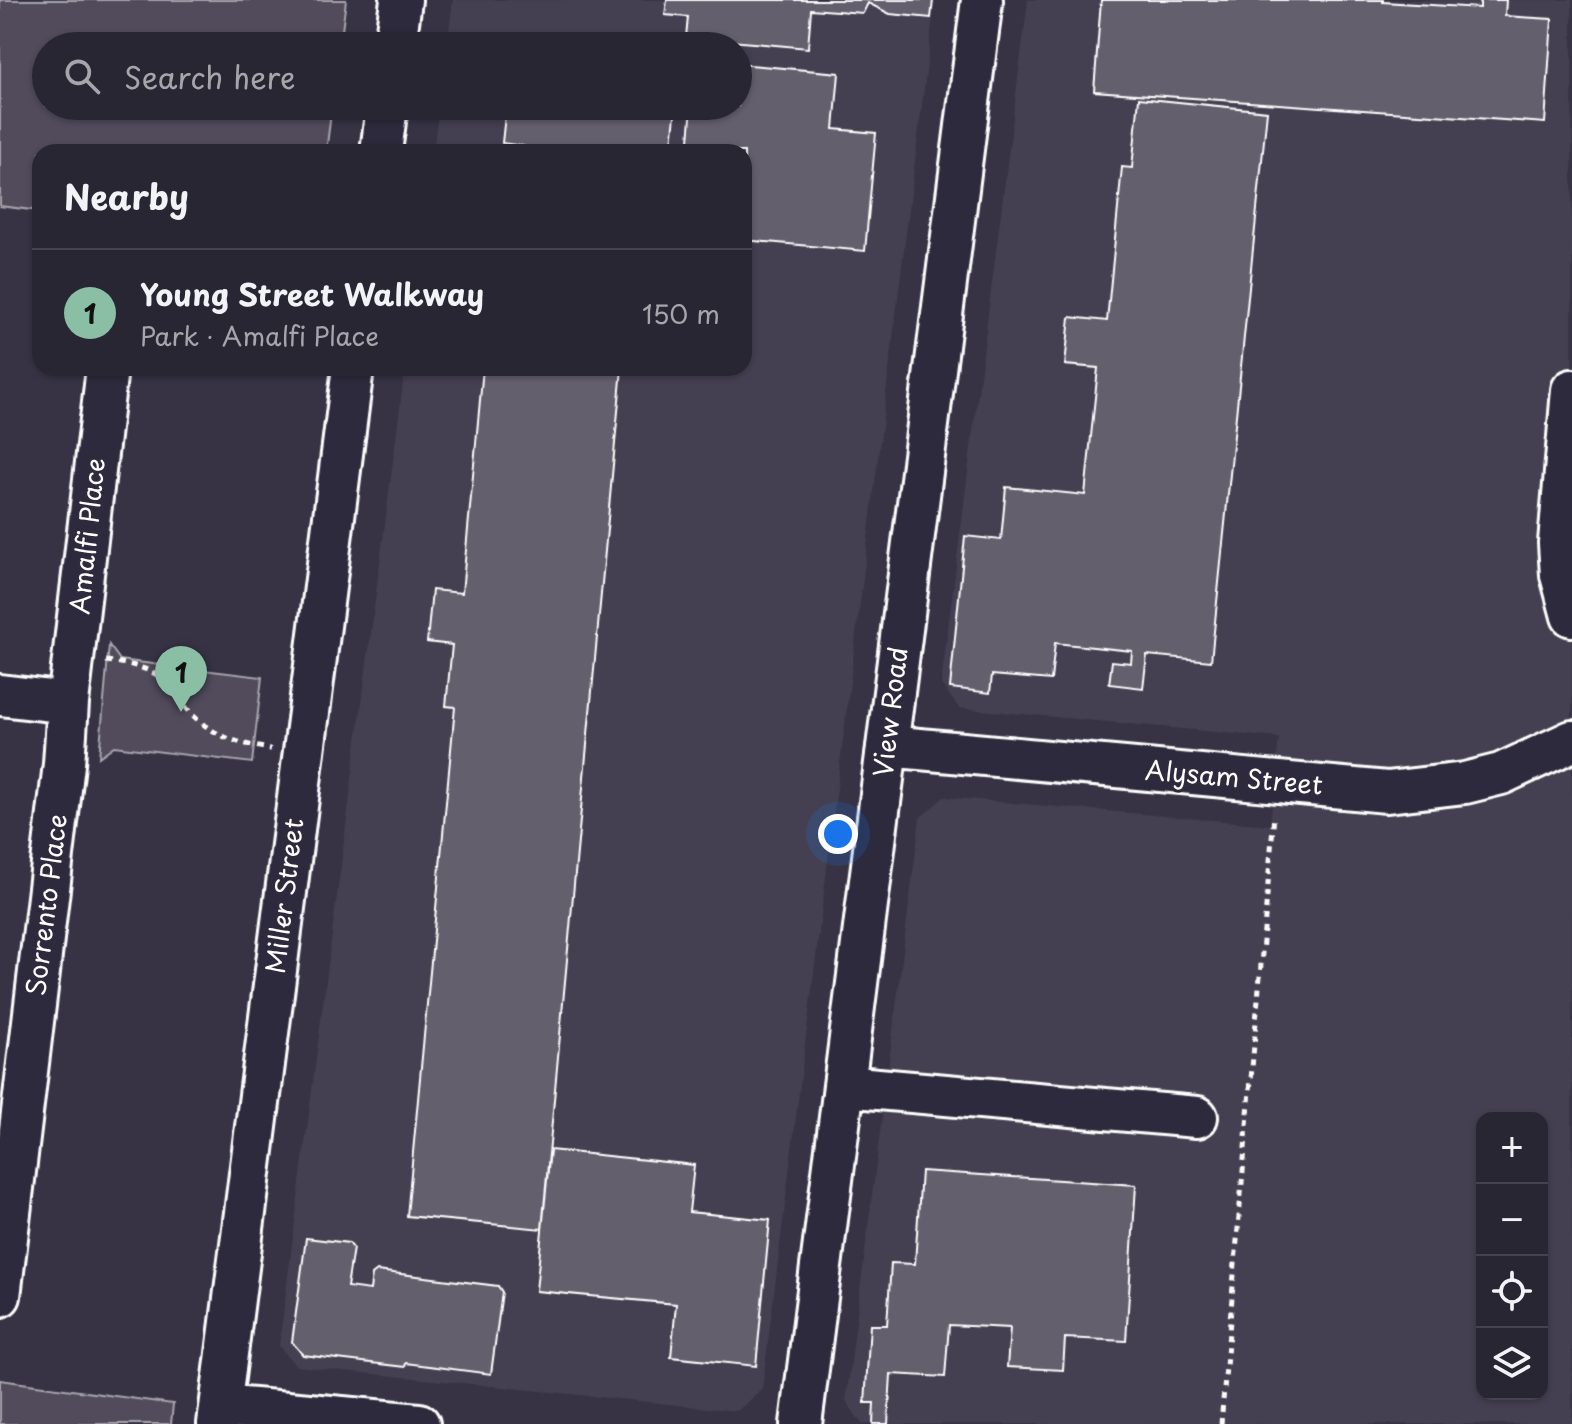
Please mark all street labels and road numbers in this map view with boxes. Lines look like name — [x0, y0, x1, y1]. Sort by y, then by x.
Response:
street label: Amalfi Place — [59, 456, 114, 616]
street label: View Road — [862, 645, 917, 779]
street label: Alysam Street — [1144, 749, 1324, 804]
street label: Sorrento Place — [15, 812, 76, 998]
street label: Miller Street — [255, 816, 312, 976]

